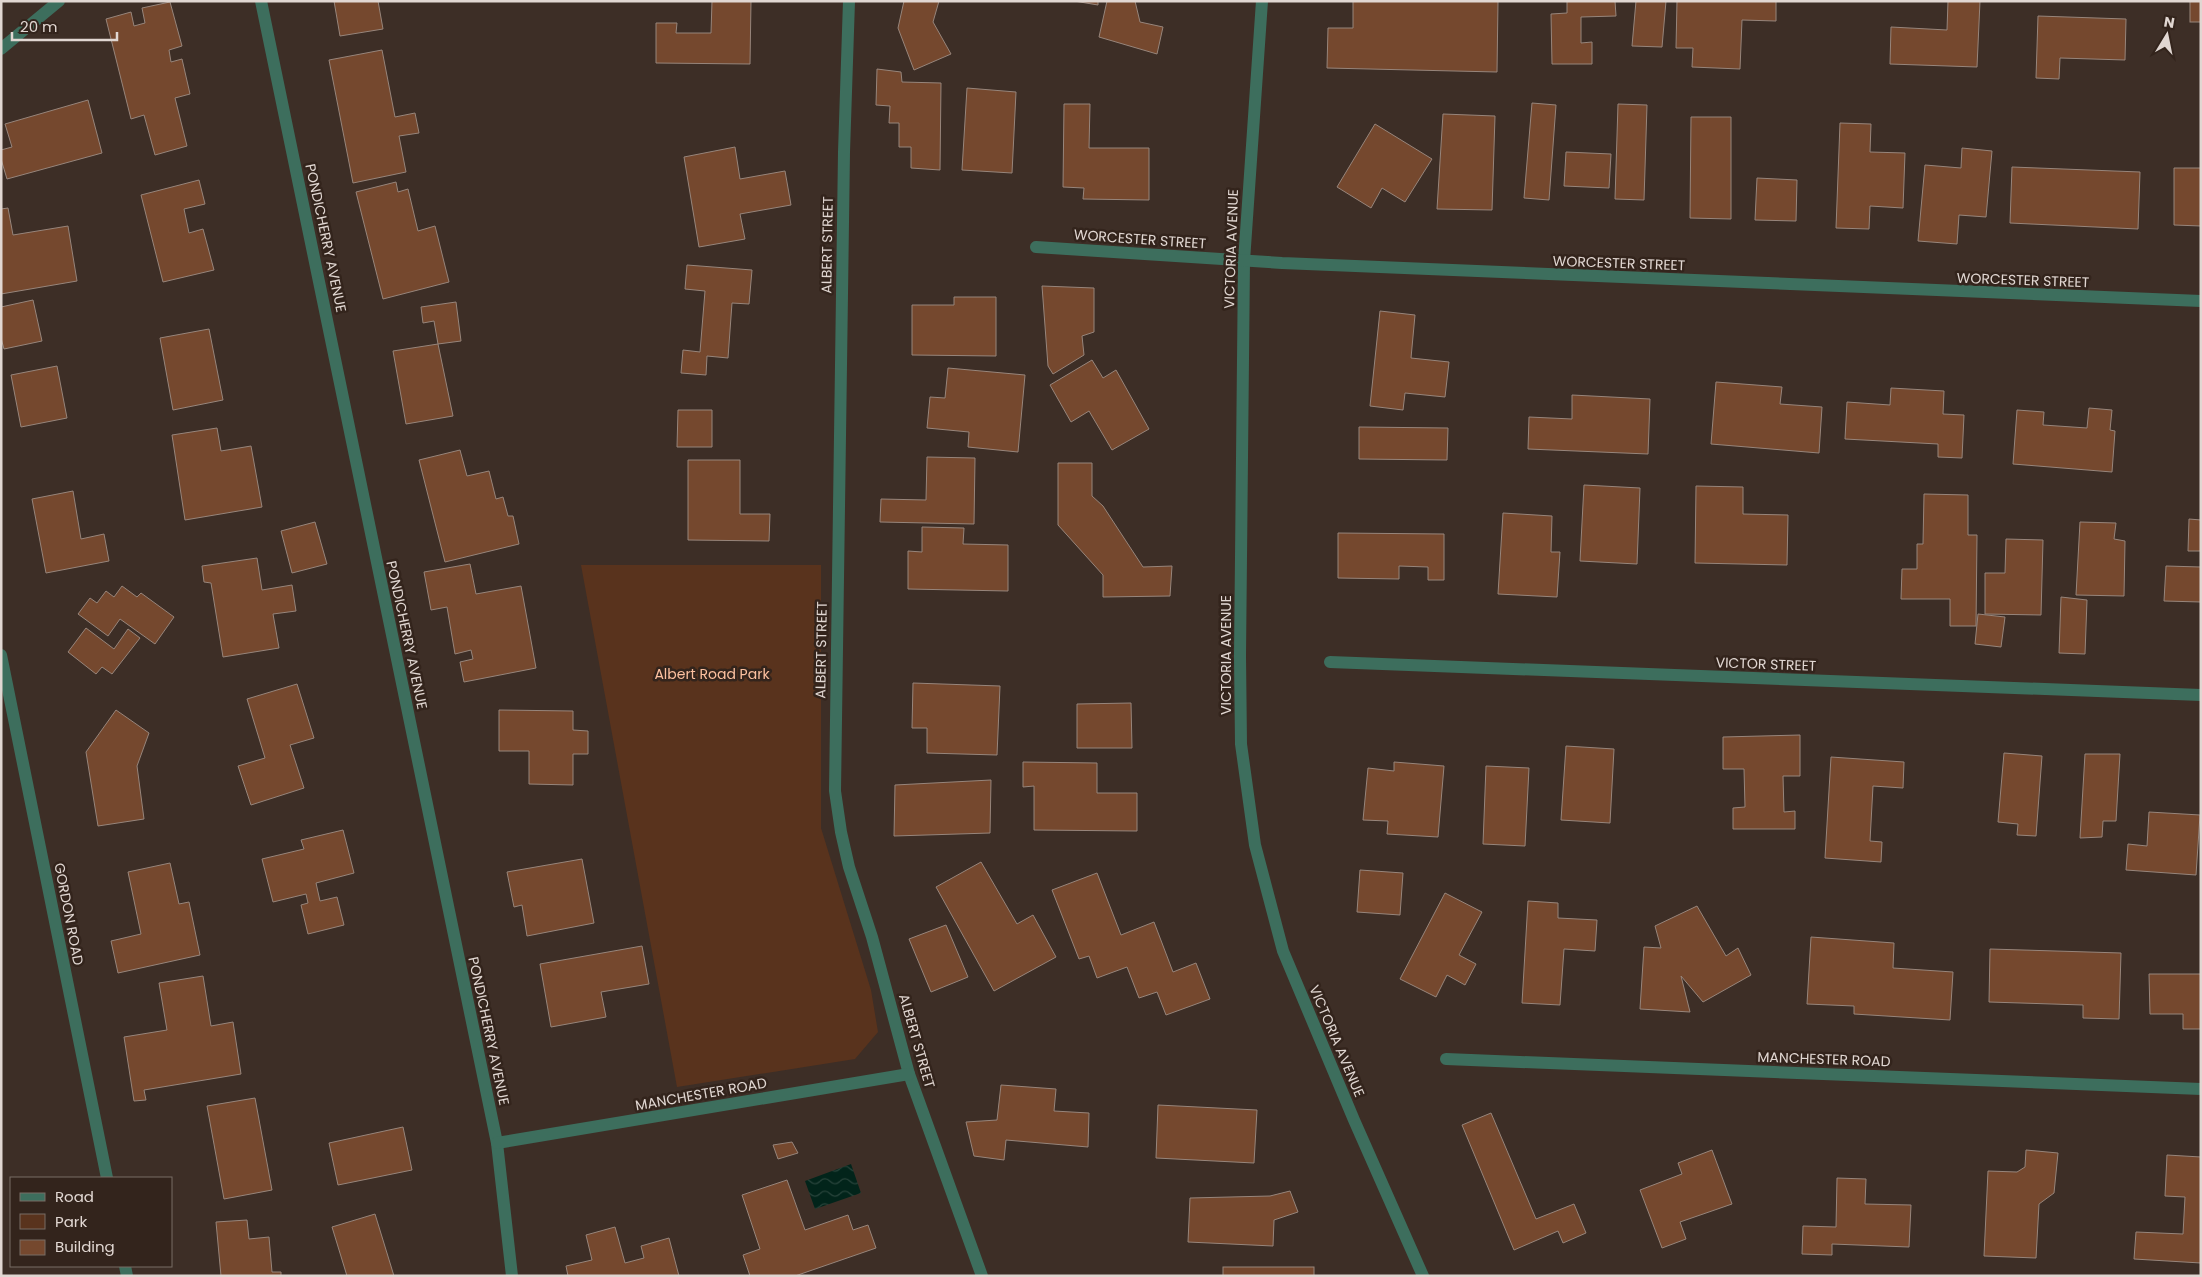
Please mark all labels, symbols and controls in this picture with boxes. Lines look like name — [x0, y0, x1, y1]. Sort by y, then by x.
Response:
scale bar — [12, 10, 118, 42]
north arrow — [2142, 10, 2192, 60]
text: N — [2162, 11, 2176, 33]
text: 20 m — [20, 16, 58, 37]
street label: PONDICHERRY AVENUE — [300, 162, 352, 314]
street label: VICTORIA AVENUE — [1219, 189, 1243, 309]
street label: ALBERT STREET — [816, 196, 838, 294]
street label: WORCESTER STREET — [1073, 224, 1207, 254]
street label: WORCESTER STREET — [1552, 251, 1686, 275]
street label: WORCESTER STREET — [1956, 268, 2090, 292]
street label: PONDICHERRY AVENUE — [381, 559, 433, 711]
street label: VICTORIA AVENUE — [1216, 595, 1236, 715]
street label: ALBERT STREET — [810, 601, 832, 699]
street label: VICTOR STREET — [1715, 652, 1817, 676]
park label: Albert Road Park — [654, 664, 770, 684]
street label: GORDON ROAD — [49, 861, 89, 967]
street label: PONDICHERRY AVENUE — [463, 955, 515, 1107]
street label: VICTORIA AVENUE — [1304, 982, 1370, 1100]
street label: ALBERT STREET — [894, 991, 940, 1091]
street label: MANCHESTER ROAD — [1757, 1047, 1891, 1071]
street label: MANCHESTER ROAD — [634, 1073, 768, 1115]
legend — [10, 1177, 172, 1267]
text: Road — [55, 1186, 94, 1207]
text: Park — [55, 1211, 87, 1232]
text: Building — [55, 1236, 115, 1257]

